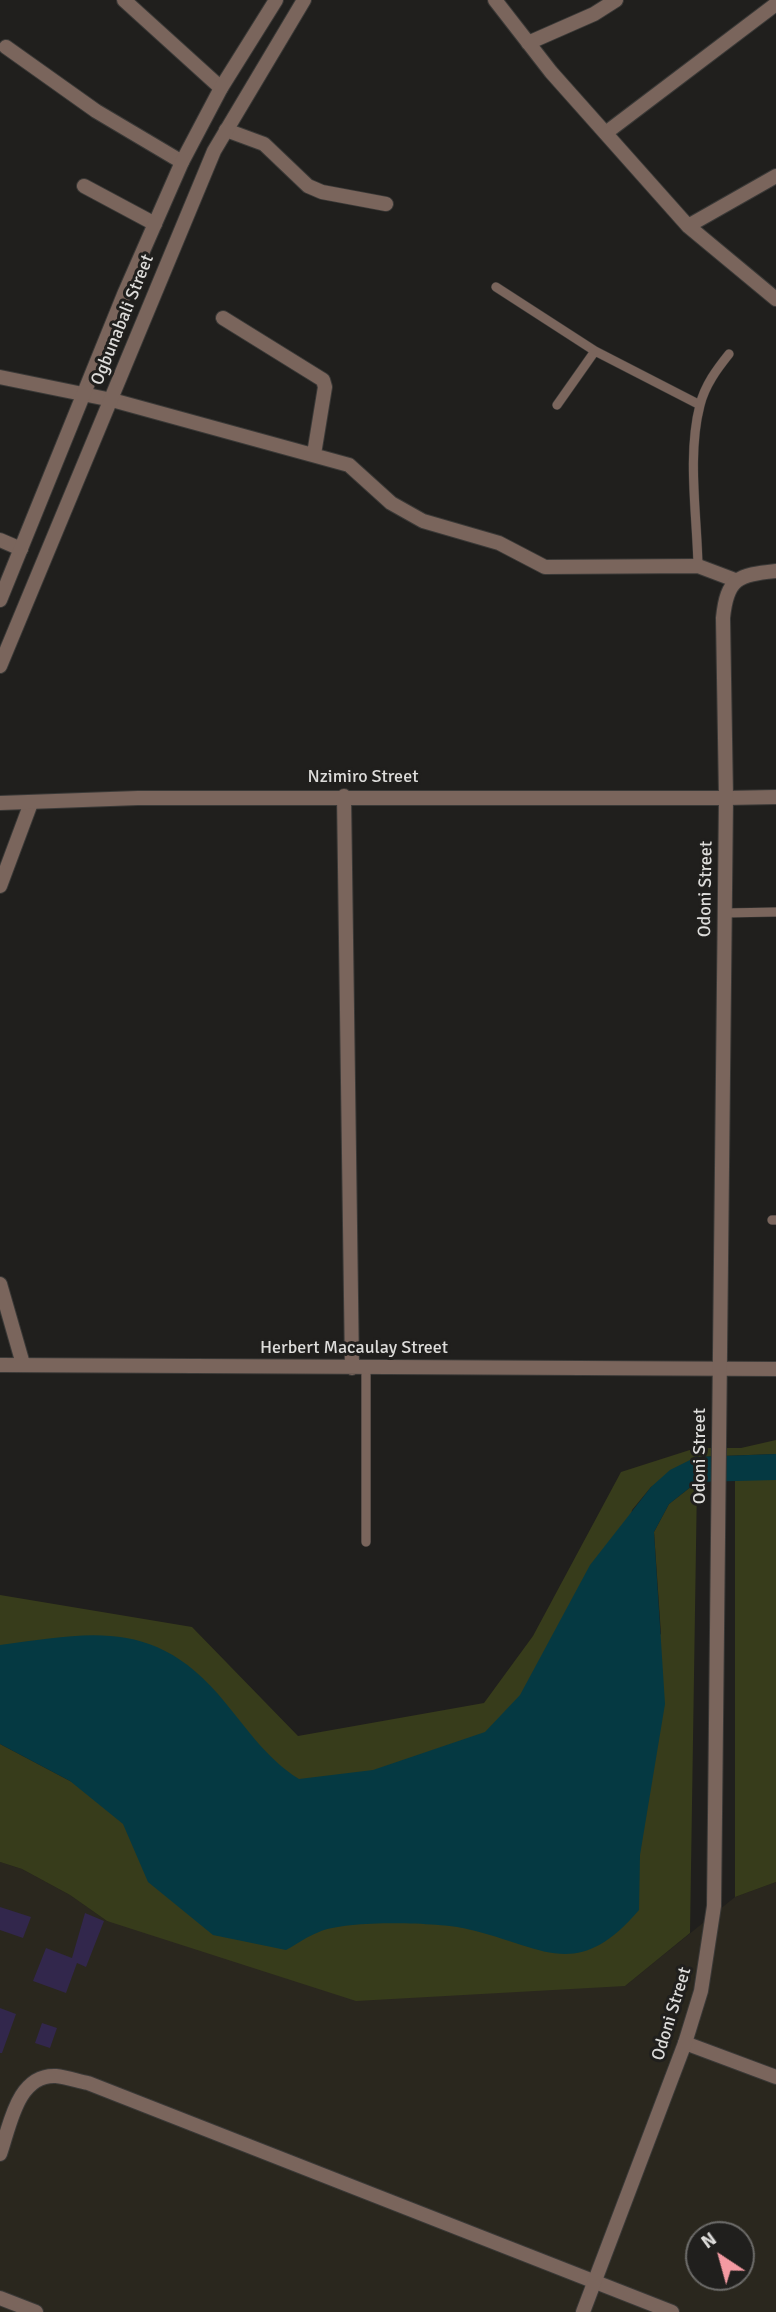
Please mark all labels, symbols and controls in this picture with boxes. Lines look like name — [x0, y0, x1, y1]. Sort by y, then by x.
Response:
street label: Ogbunabali Street — [87, 251, 159, 389]
street label: Nzimiro Street — [308, 766, 418, 788]
street label: Odoni Street — [694, 841, 718, 937]
street label: Herbert Macaulay Street — [260, 1337, 448, 1359]
street label: Odoni Street — [689, 1408, 711, 1504]
street label: Odoni Street — [648, 1965, 696, 2063]
north arrow — [685, 2221, 755, 2291]
text: N — [696, 2227, 721, 2254]

